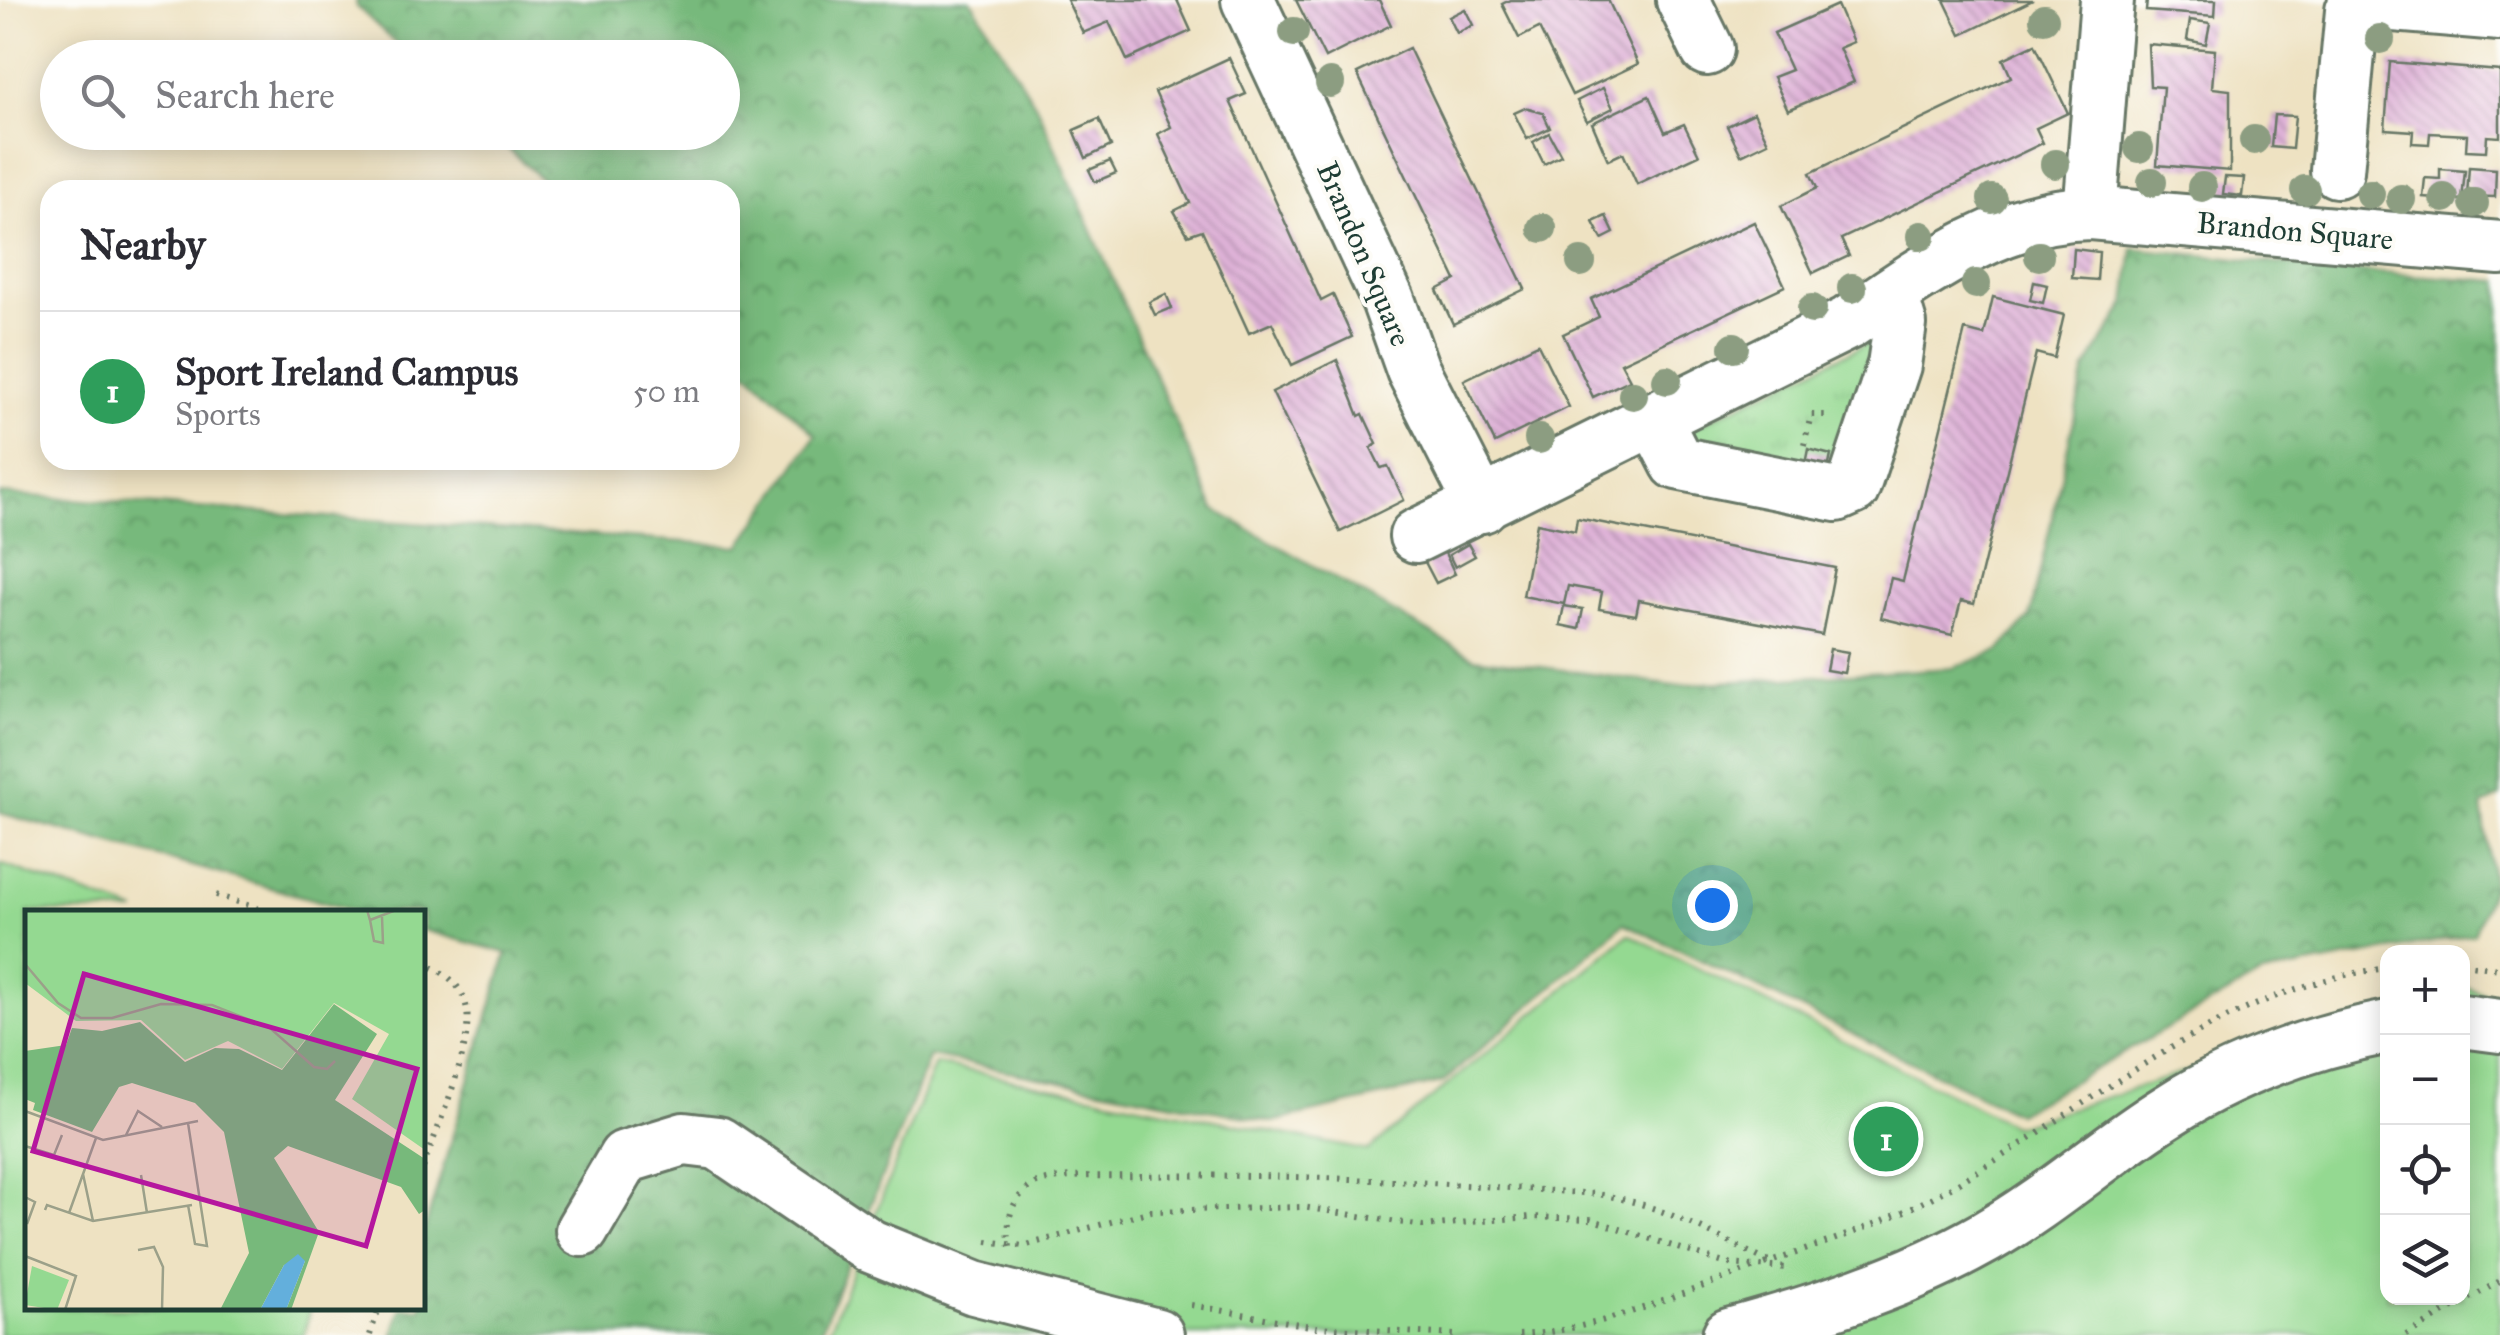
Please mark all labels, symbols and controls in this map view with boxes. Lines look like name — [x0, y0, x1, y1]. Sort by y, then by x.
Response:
search box — [40, 40, 740, 150]
icon: search — [75, 68, 130, 123]
text: Search here — [155, 72, 335, 118]
street label: Brandon Square — [1309, 156, 1419, 352]
street label: Brandon Square — [2195, 204, 2395, 258]
text: Nearby — [80, 219, 205, 271]
text: Sport Ireland Campus — [175, 349, 518, 395]
text: 1 — [106, 372, 119, 411]
text: 50 m — [633, 372, 700, 411]
text: Sports — [175, 395, 261, 434]
your location — [1687, 880, 1738, 931]
inset map — [25, 910, 425, 1310]
map controls — [2380, 945, 2470, 1305]
button: + — [2380, 945, 2470, 1035]
button: − — [2380, 1035, 2470, 1125]
pin: 1 — [1854, 1102, 1918, 1176]
button: locate — [2380, 1125, 2470, 1215]
button: layers — [2380, 1215, 2470, 1305]

